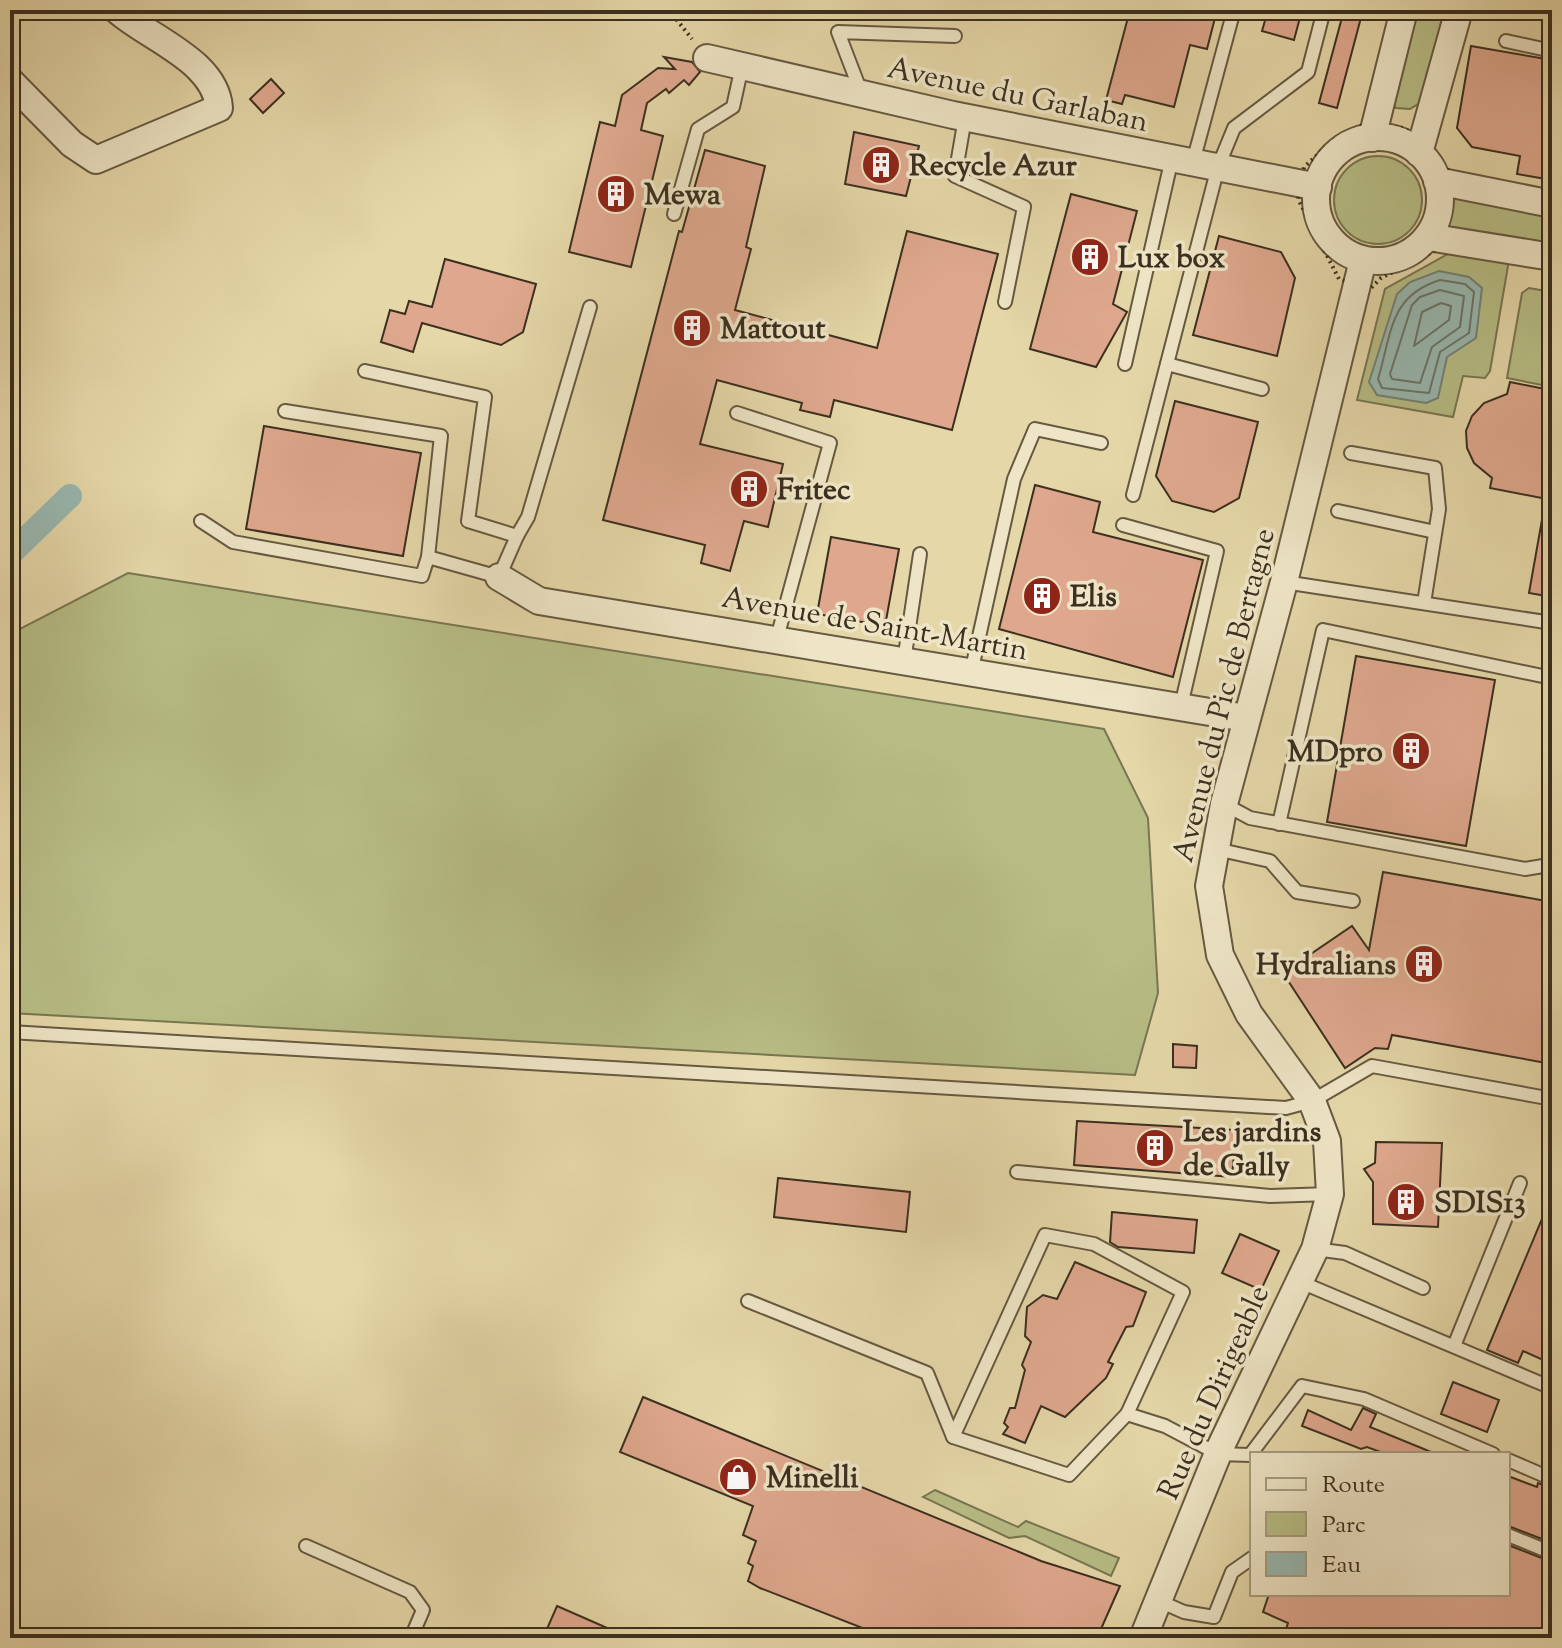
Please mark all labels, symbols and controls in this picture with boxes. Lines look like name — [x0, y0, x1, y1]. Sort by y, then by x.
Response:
street label: Avenue du Garlaban — [883, 48, 1152, 145]
building icon: Recycle Azur — [860, 144, 902, 186]
place label: Recycle Azur — [909, 146, 1078, 189]
building icon: Mewa — [595, 173, 637, 215]
place label: Mewa — [644, 175, 721, 218]
building icon: Lux box — [1069, 236, 1111, 278]
place label: Lux box — [1118, 238, 1226, 281]
building icon: Mattout — [671, 307, 713, 349]
place label: Mattout — [720, 309, 826, 352]
building icon: Fritec — [728, 468, 770, 510]
place label: Fritec — [777, 470, 851, 513]
street label: Avenue du Pic de Bertagne — [1163, 524, 1288, 867]
building icon: Elis — [1021, 575, 1063, 617]
street label: Avenue de Saint-Martin — [718, 577, 1031, 674]
place label: Elis — [1070, 577, 1117, 620]
building icon: MDpro — [1390, 730, 1432, 772]
place label: MDpro — [1287, 732, 1383, 775]
building icon: Hydralians — [1403, 943, 1445, 985]
place label: Hydralians — [1256, 945, 1396, 988]
place label: Les jardins de Gally — [1183, 1112, 1322, 1189]
building icon: Les jardins de Gally — [1134, 1127, 1176, 1169]
building icon: SDIS13 — [1385, 1181, 1427, 1223]
place label: SDIS13 — [1434, 1183, 1526, 1226]
street label: Rue du Dirigeable — [1149, 1279, 1282, 1507]
legend — [1250, 1452, 1510, 1596]
shop icon: Minelli — [717, 1456, 759, 1498]
place label: Minelli — [766, 1458, 859, 1501]
text: Route — [1322, 1469, 1385, 1503]
text: Parc — [1322, 1509, 1366, 1543]
text: Eau — [1322, 1549, 1361, 1583]

